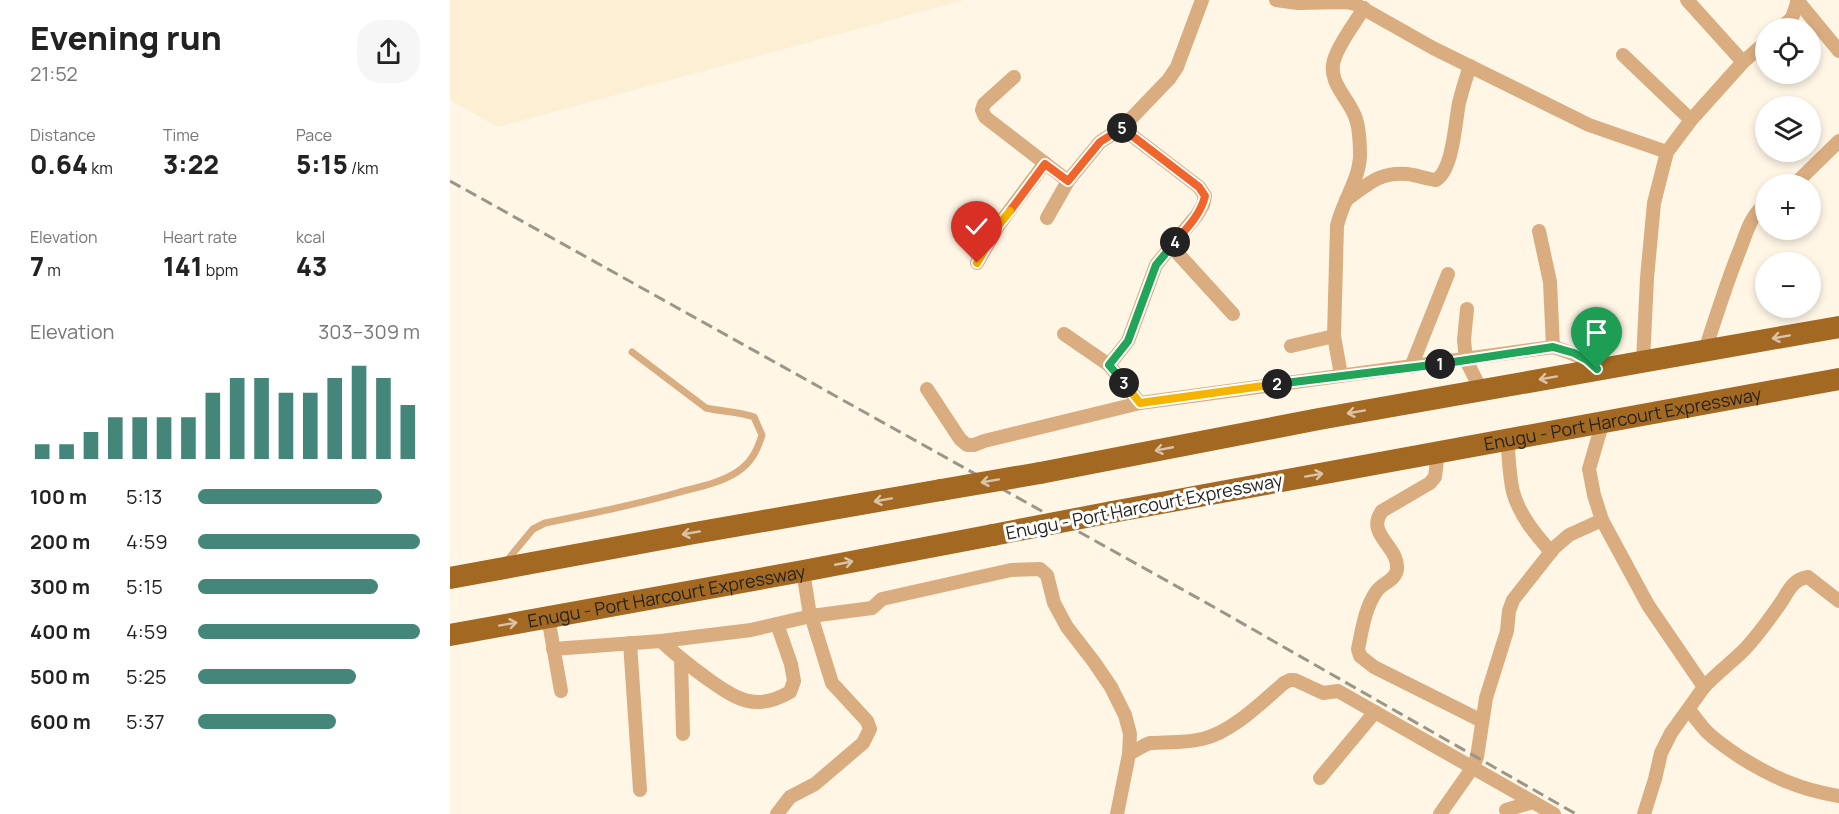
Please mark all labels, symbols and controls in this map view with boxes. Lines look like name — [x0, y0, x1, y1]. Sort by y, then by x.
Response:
text: Evening run — [30, 15, 222, 60]
map controls — [1755, 18, 1821, 318]
button: locate — [1755, 18, 1821, 84]
button: share — [357, 20, 420, 83]
text: 21:52 — [30, 60, 78, 87]
button: layers — [1755, 96, 1821, 162]
pin: 5 — [1107, 113, 1137, 143]
text: 5 — [1117, 117, 1127, 139]
text: Distance — [30, 124, 96, 146]
text: Time — [163, 124, 199, 146]
text: Pace — [296, 124, 332, 146]
text: 0.64 — [30, 146, 88, 182]
text: 3:22 — [163, 146, 219, 182]
text: 5:15 — [296, 146, 348, 182]
text: km — [88, 157, 113, 179]
text: /km — [348, 157, 379, 179]
button: + — [1755, 174, 1821, 240]
pin — [951, 201, 1002, 263]
icon: check — [960, 210, 993, 243]
text: Elevation — [30, 226, 98, 248]
text: Heart rate — [163, 226, 237, 248]
text: kcal — [296, 226, 325, 248]
pin: 4 — [1160, 227, 1190, 257]
text: 4 — [1170, 231, 1180, 253]
text: 7 — [30, 248, 44, 284]
text: 141 — [163, 248, 203, 284]
text: 43 — [296, 248, 327, 284]
button: − — [1755, 252, 1821, 318]
text: m — [44, 259, 61, 281]
text: bpm — [203, 259, 238, 281]
pin — [1571, 307, 1622, 369]
icon: arrive — [1580, 316, 1613, 349]
text: Elevation — [30, 318, 114, 345]
text: 303–309 m — [318, 318, 420, 345]
one-way arrow — [1772, 332, 1792, 343]
pin: 1 — [1425, 349, 1455, 379]
text: 1 — [1436, 353, 1444, 375]
pin: 3 — [1109, 368, 1139, 398]
pin: 2 — [1262, 369, 1292, 399]
text: 3 — [1119, 372, 1129, 394]
text: 2 — [1272, 373, 1282, 395]
one-way arrow — [1539, 373, 1558, 384]
street label: Enugu - Port Harcourt Expressway — [1482, 381, 1764, 456]
one-way arrow — [1347, 407, 1366, 418]
one-way arrow — [1155, 444, 1175, 455]
street label: Enugu - Port Harcourt Expressway — [1004, 467, 1285, 545]
one-way arrow — [1303, 469, 1323, 480]
one-way arrow — [981, 476, 1001, 487]
text: 100 m — [30, 483, 87, 510]
text: 5:13 — [126, 483, 162, 510]
one-way arrow — [874, 495, 893, 506]
text: 200 m — [30, 528, 90, 555]
text: 4:59 — [126, 528, 168, 555]
one-way arrow — [682, 528, 701, 539]
one-way arrow — [834, 558, 853, 569]
street label: Enugu - Port Harcourt Expressway — [526, 559, 808, 633]
text: 300 m — [30, 573, 90, 600]
text: 5:15 — [126, 573, 163, 600]
text: 400 m — [30, 618, 90, 645]
text: 4:59 — [126, 618, 168, 645]
one-way arrow — [497, 618, 517, 629]
text: 500 m — [30, 663, 90, 690]
text: 5:25 — [126, 663, 166, 690]
text: 600 m — [30, 708, 91, 735]
text: 5:37 — [126, 708, 165, 735]

